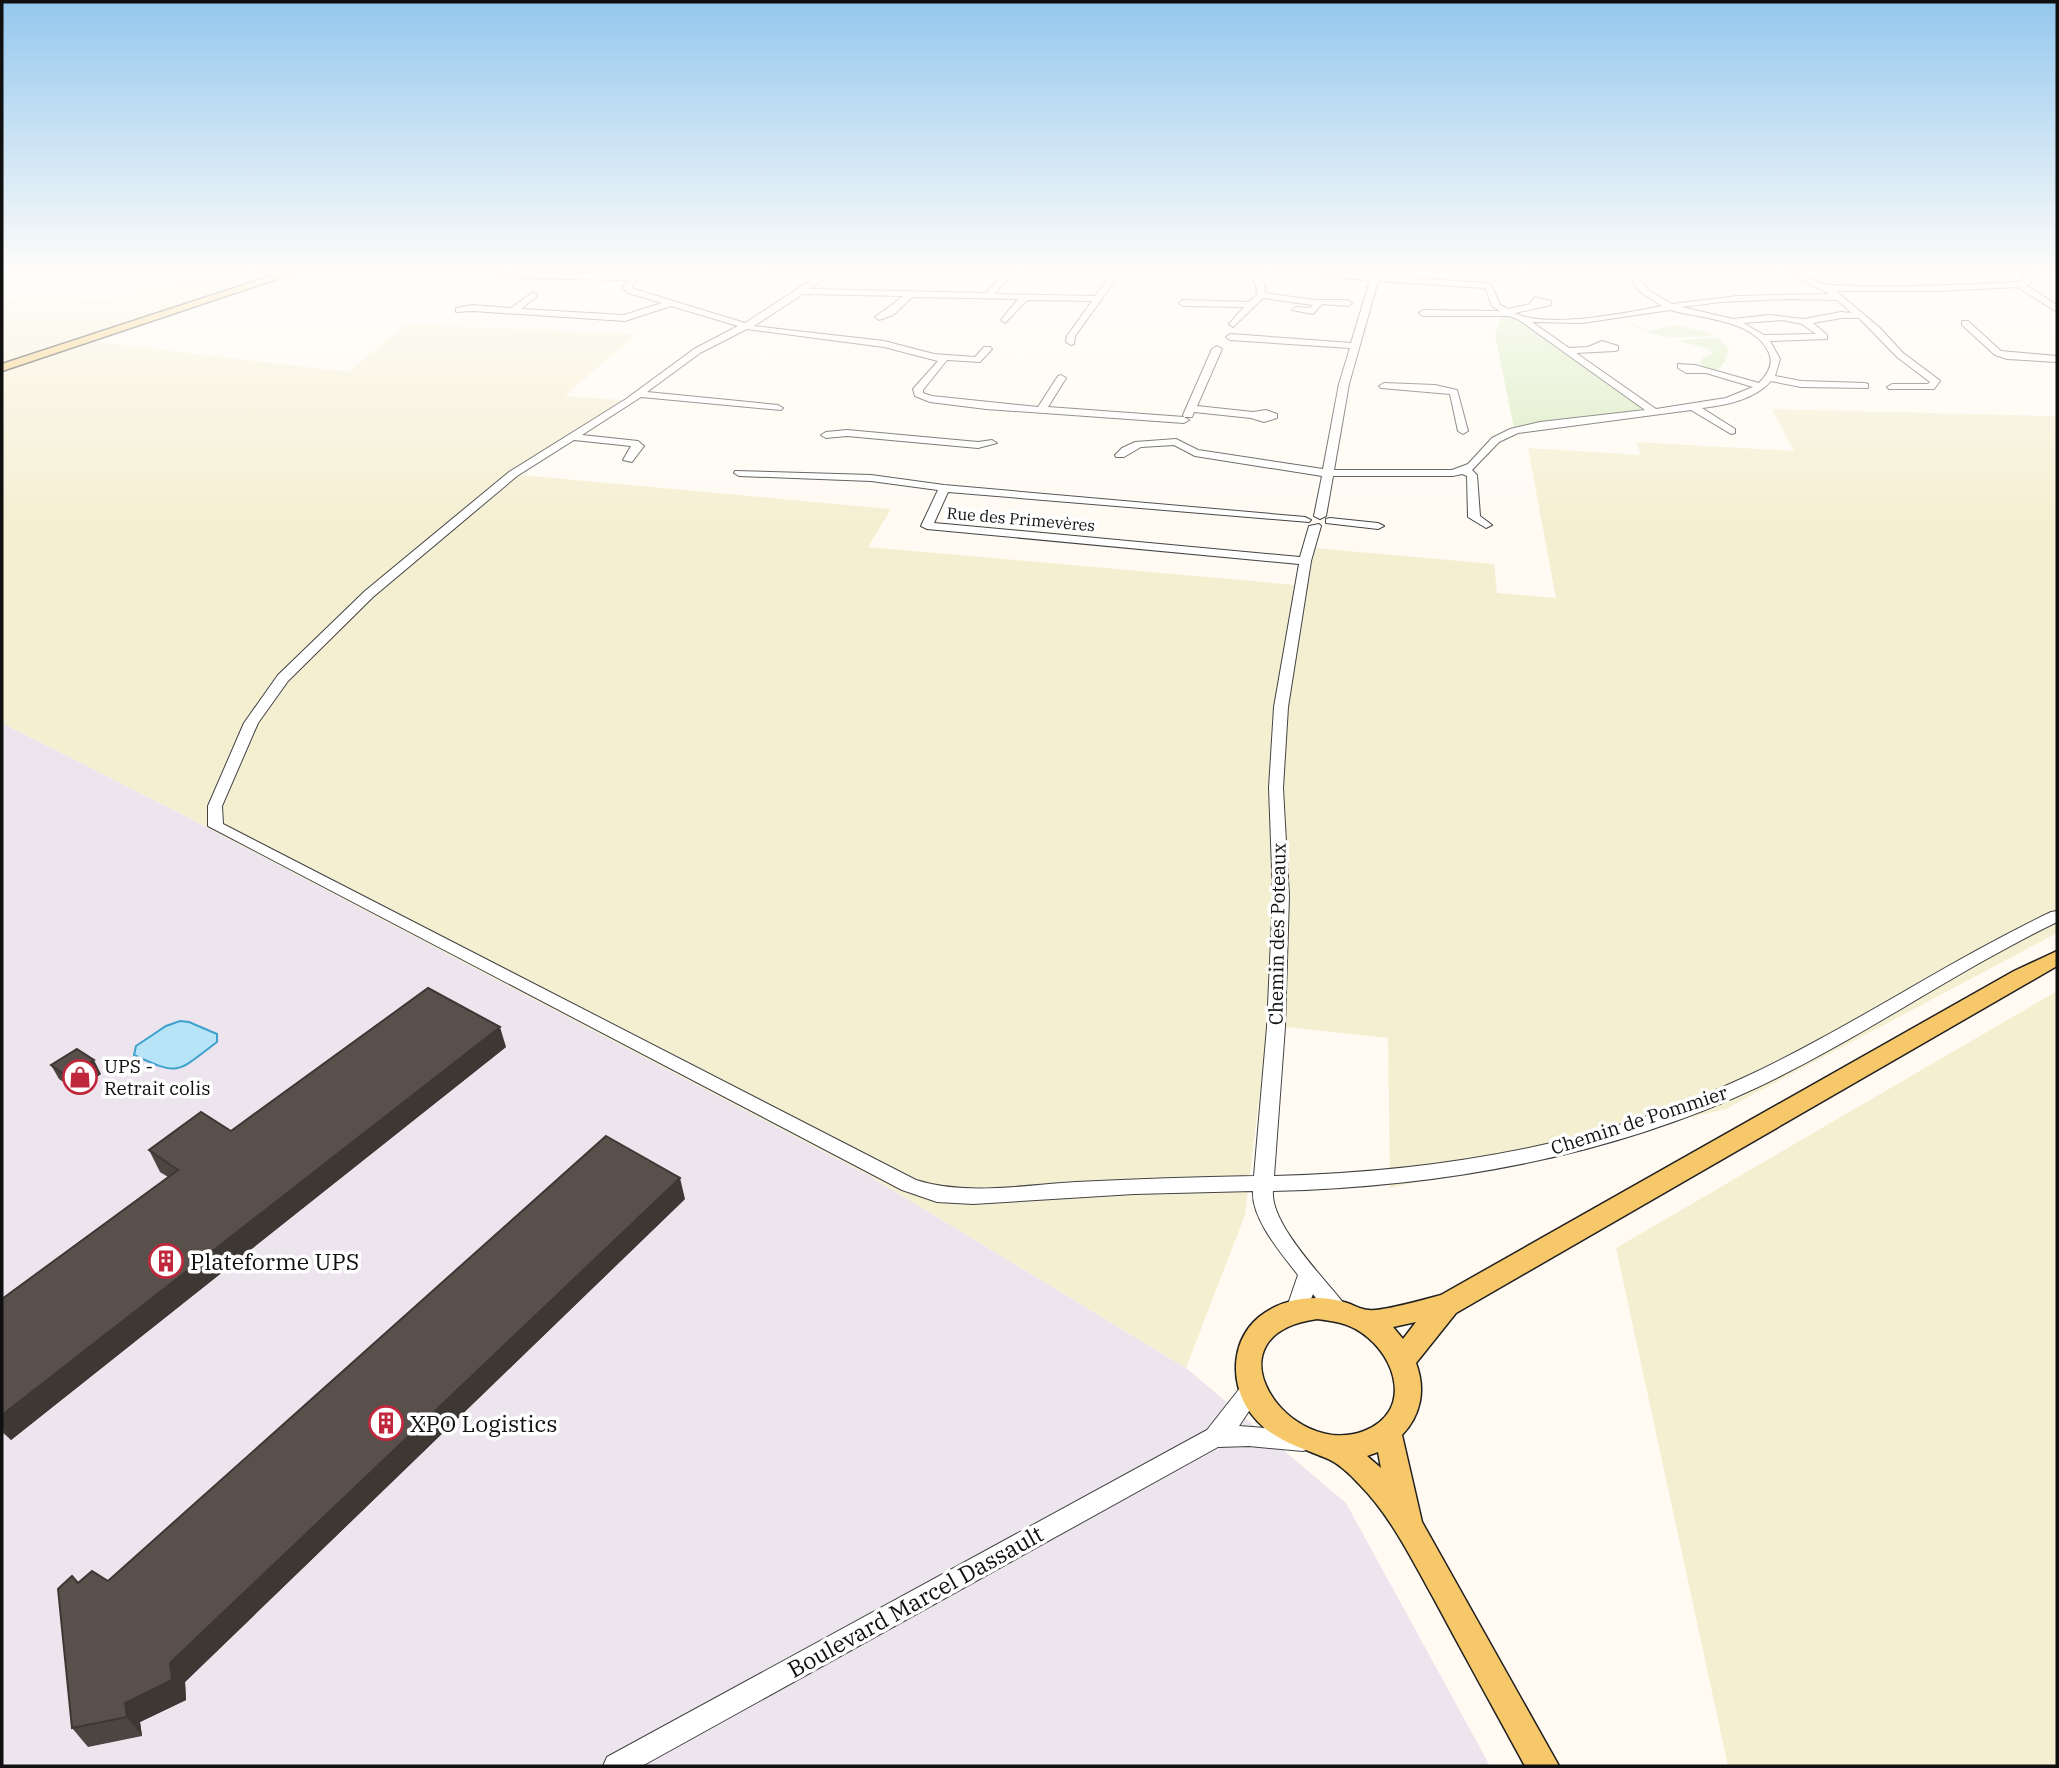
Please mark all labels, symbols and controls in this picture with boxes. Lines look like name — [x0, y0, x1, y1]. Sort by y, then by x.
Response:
street label: Rue des Primevères — [946, 503, 1096, 535]
street label: Chemin des Poteaux — [1263, 842, 1291, 1025]
place label: UPS - Retrait colis — [104, 1054, 211, 1100]
shop icon: UPS - Retrait colis — [61, 1058, 99, 1096]
street label: Chemin de Pommier — [1548, 1080, 1731, 1160]
building icon: Plateforme UPS — [147, 1242, 185, 1280]
place label: Plateforme UPS — [190, 1246, 359, 1276]
building icon: XPO Logistics — [367, 1404, 405, 1442]
place label: XPO Logistics — [410, 1408, 557, 1438]
street label: Boulevard Marcel Dassault — [782, 1518, 1048, 1684]

